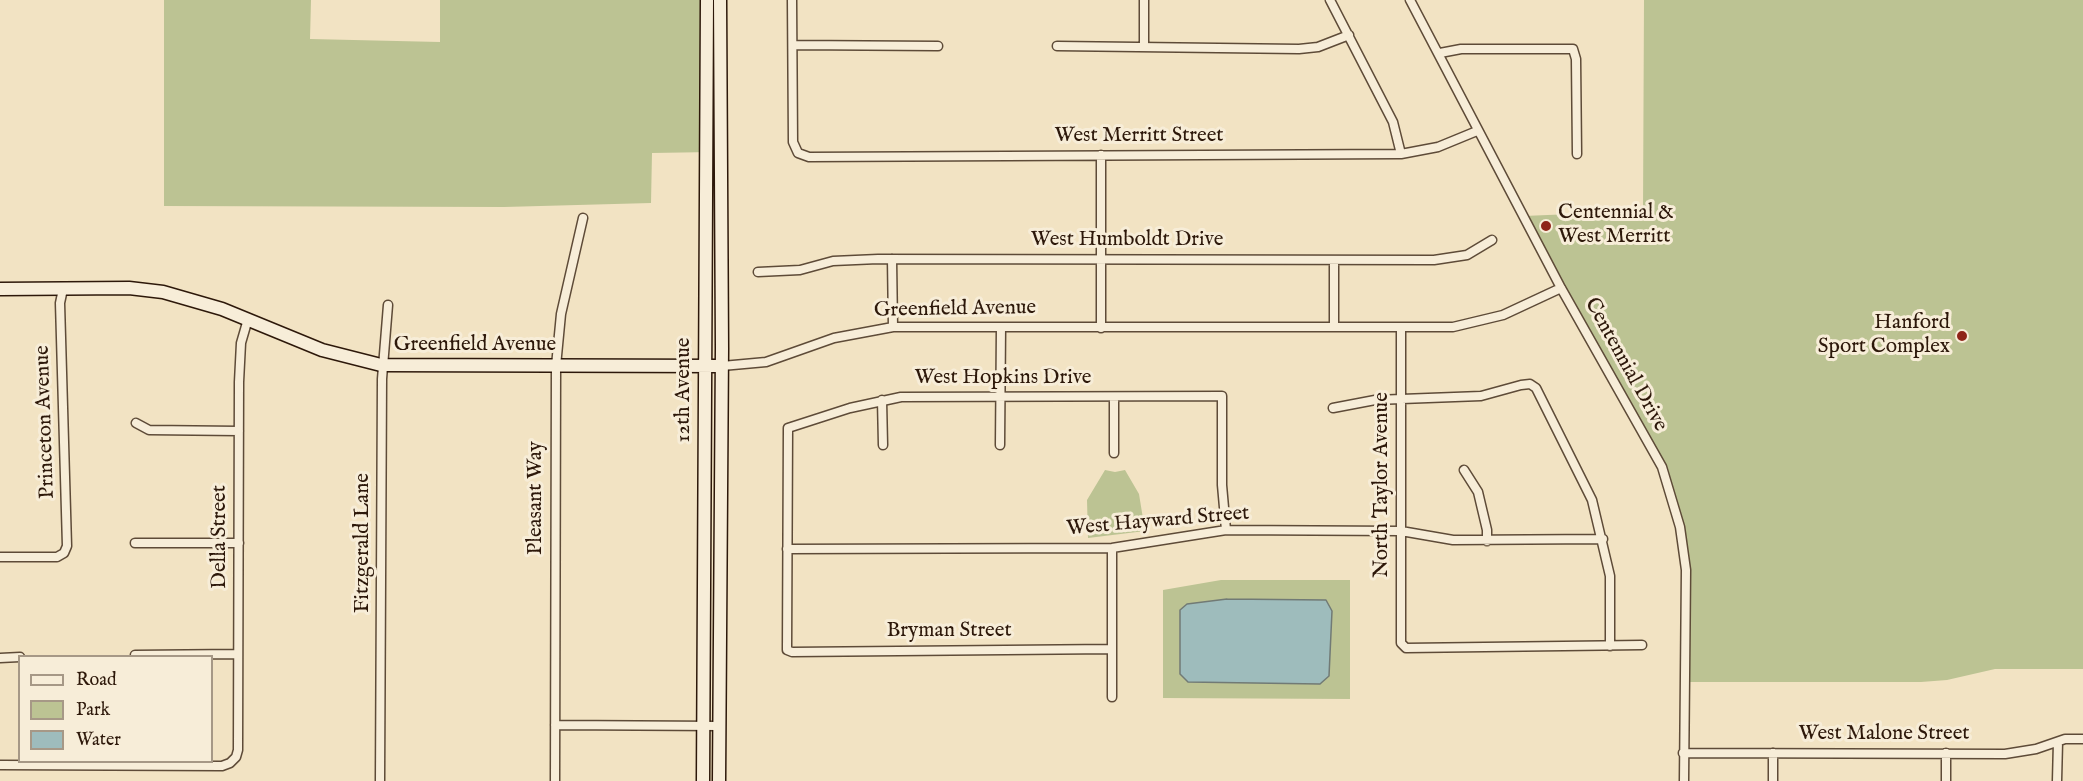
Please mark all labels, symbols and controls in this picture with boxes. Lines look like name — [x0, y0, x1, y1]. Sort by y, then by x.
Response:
street label: West Merritt Street — [1054, 124, 1224, 150]
place label: Centennial & West Merritt — [1558, 201, 1674, 251]
marker: Centennial & West Merritt — [1539, 219, 1553, 233]
street label: West Humboldt Drive — [1031, 228, 1223, 254]
street label: Centennial Drive — [1578, 294, 1672, 436]
street label: Greenfield Avenue — [874, 296, 1036, 324]
place label: Hanford Sport Complex — [1818, 311, 1950, 361]
marker: Hanford Sport Complex — [1955, 329, 1969, 343]
street label: Greenfield Avenue — [394, 333, 556, 359]
street label: 12th Avenue — [672, 338, 698, 442]
street label: Princeton Avenue — [31, 345, 61, 499]
street label: West Hopkins Drive — [914, 366, 1092, 392]
street label: North Taylor Avenue — [1370, 392, 1396, 578]
street label: Pleasant Way — [524, 441, 550, 555]
street label: Fitzgerald Lane — [351, 473, 377, 613]
street label: Della Street — [208, 485, 234, 589]
street label: West Hayward Street — [1065, 501, 1251, 543]
street label: Bryman Street — [886, 619, 1012, 645]
legend — [18, 655, 213, 763]
text: Road — [76, 669, 117, 692]
text: Park — [76, 699, 110, 722]
street label: West Malone Street — [1798, 722, 1970, 748]
text: Water — [76, 729, 121, 752]

